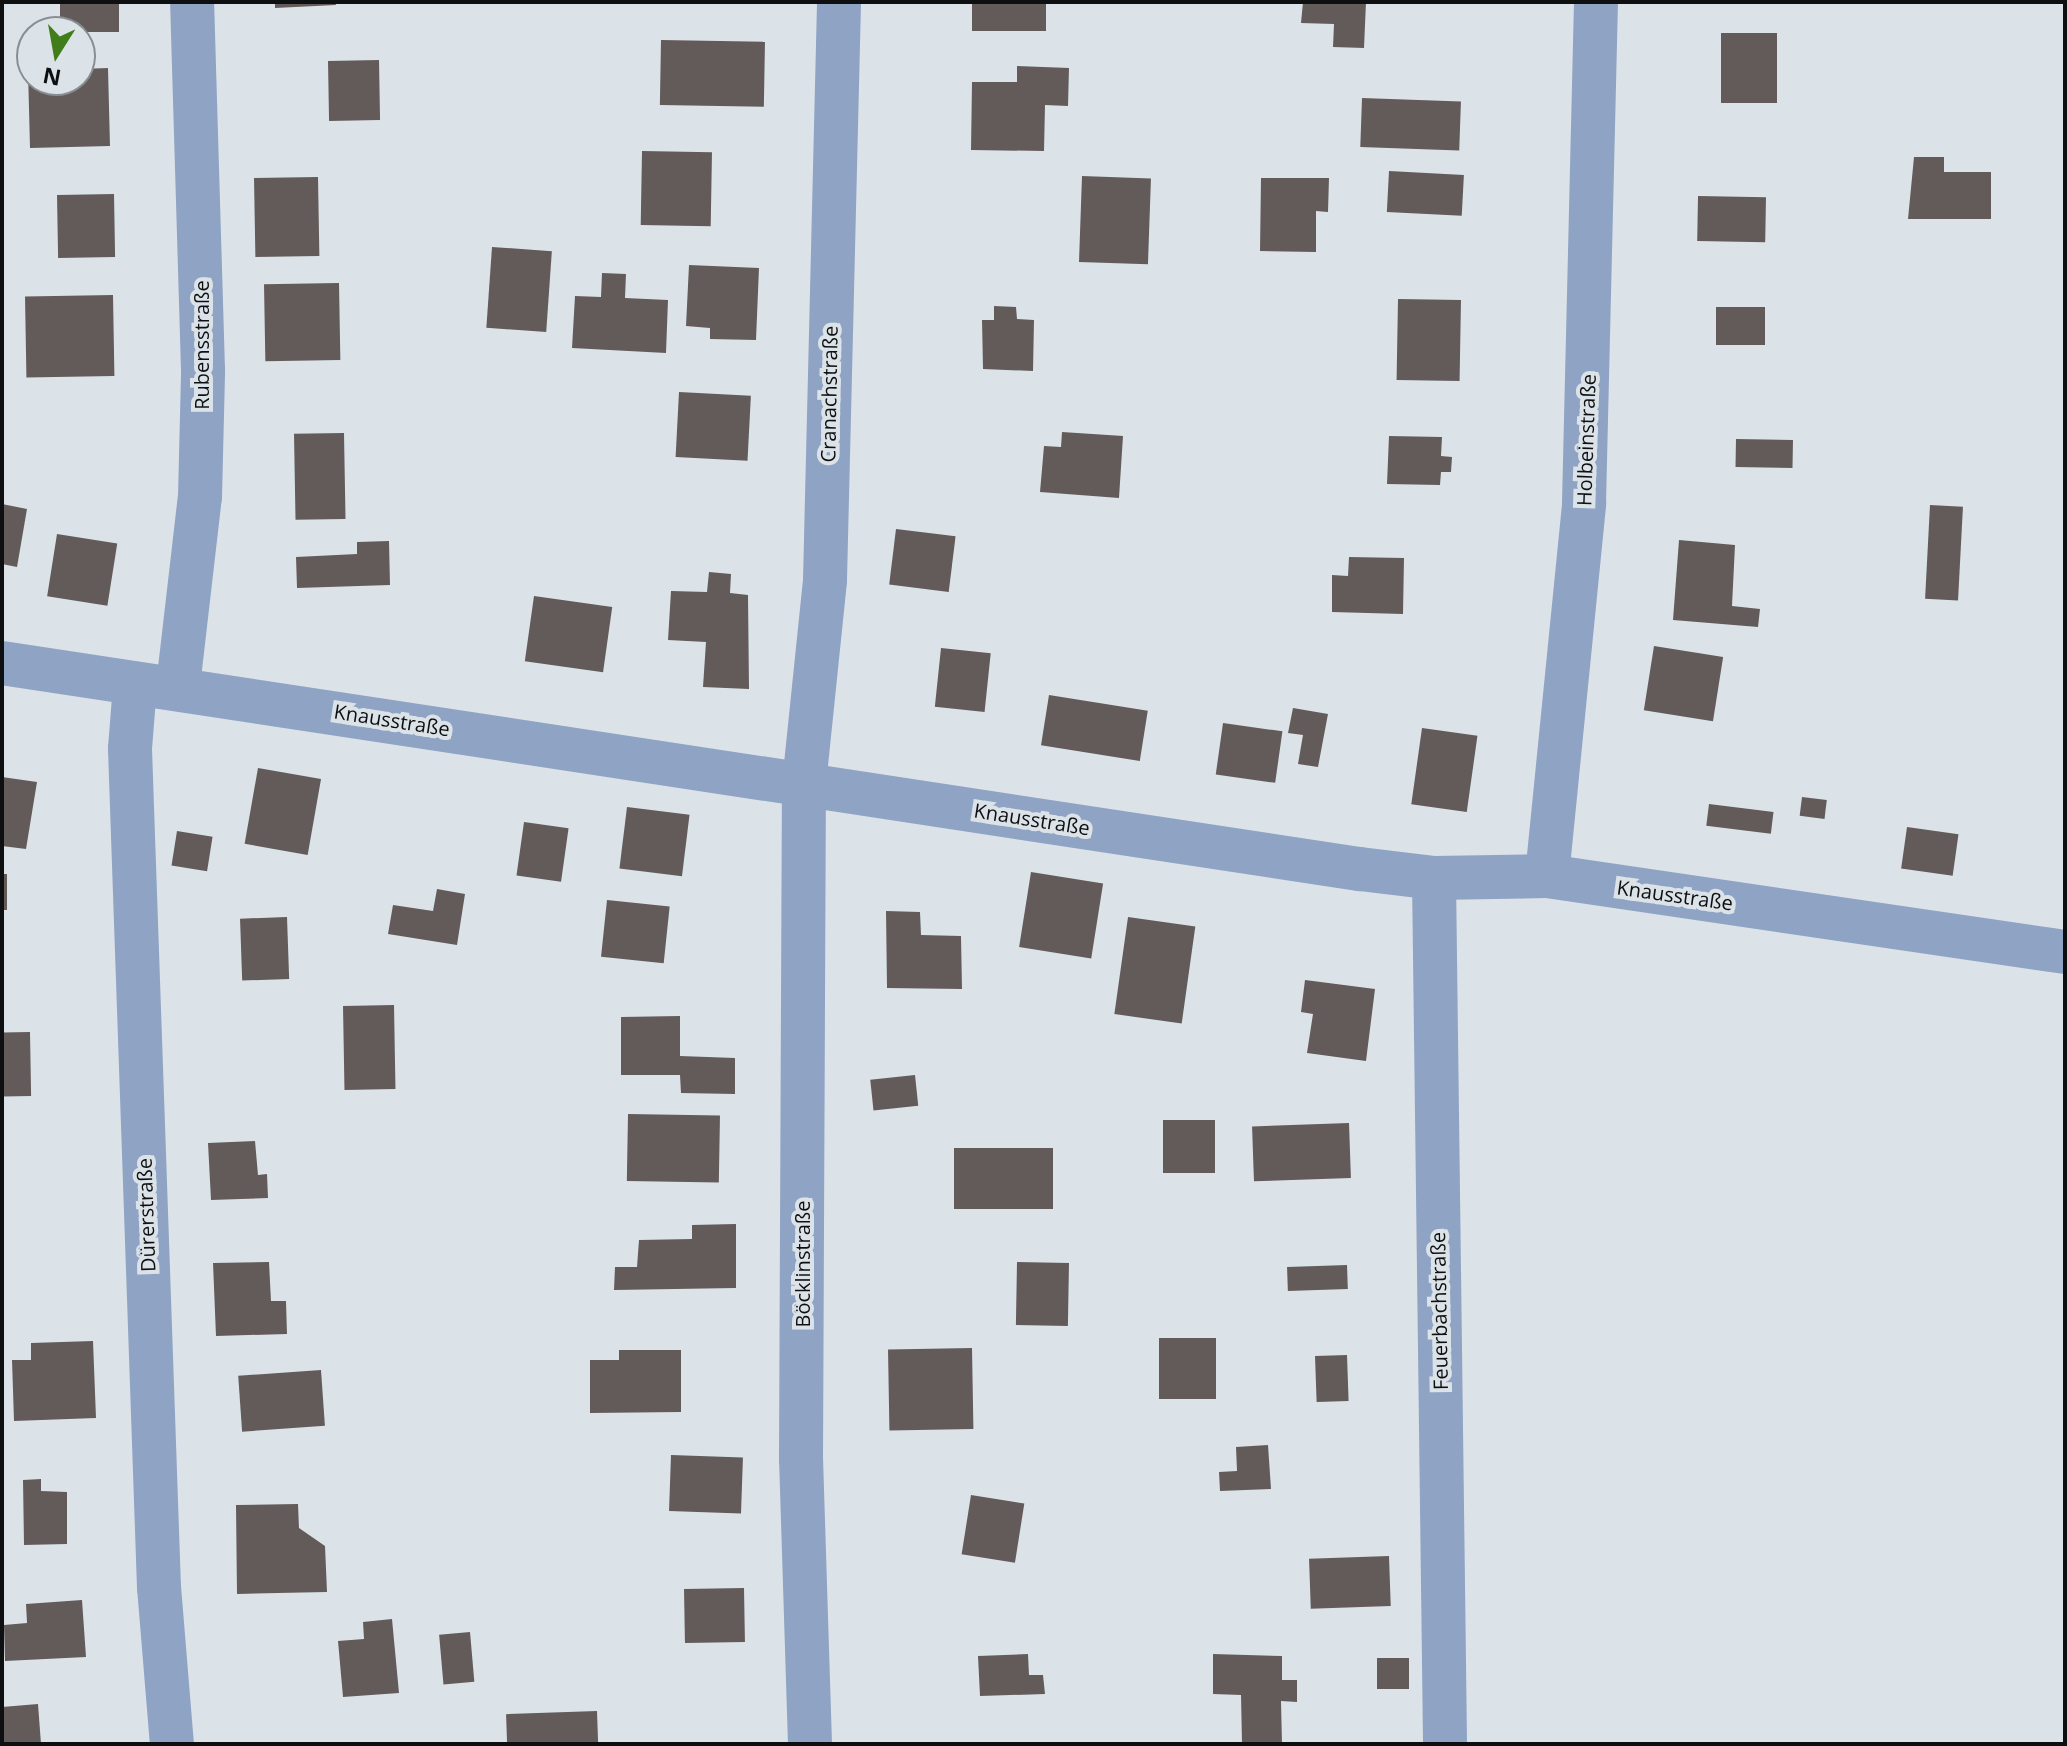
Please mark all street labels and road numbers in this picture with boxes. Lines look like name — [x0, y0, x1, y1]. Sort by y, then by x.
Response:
street label: Rubensstraße — [189, 280, 213, 410]
street label: Cranachstraße — [816, 325, 842, 463]
street label: Holbeinstraße — [1572, 374, 1600, 506]
street label: Knausstraße — [332, 699, 452, 741]
street label: Knausstraße — [972, 798, 1092, 840]
street label: Knausstraße — [1615, 875, 1735, 915]
street label: Dürerstraße — [132, 1158, 160, 1272]
street label: Böcklinstraße — [790, 1200, 814, 1328]
street label: Feuerbachstraße — [1426, 1232, 1452, 1390]

